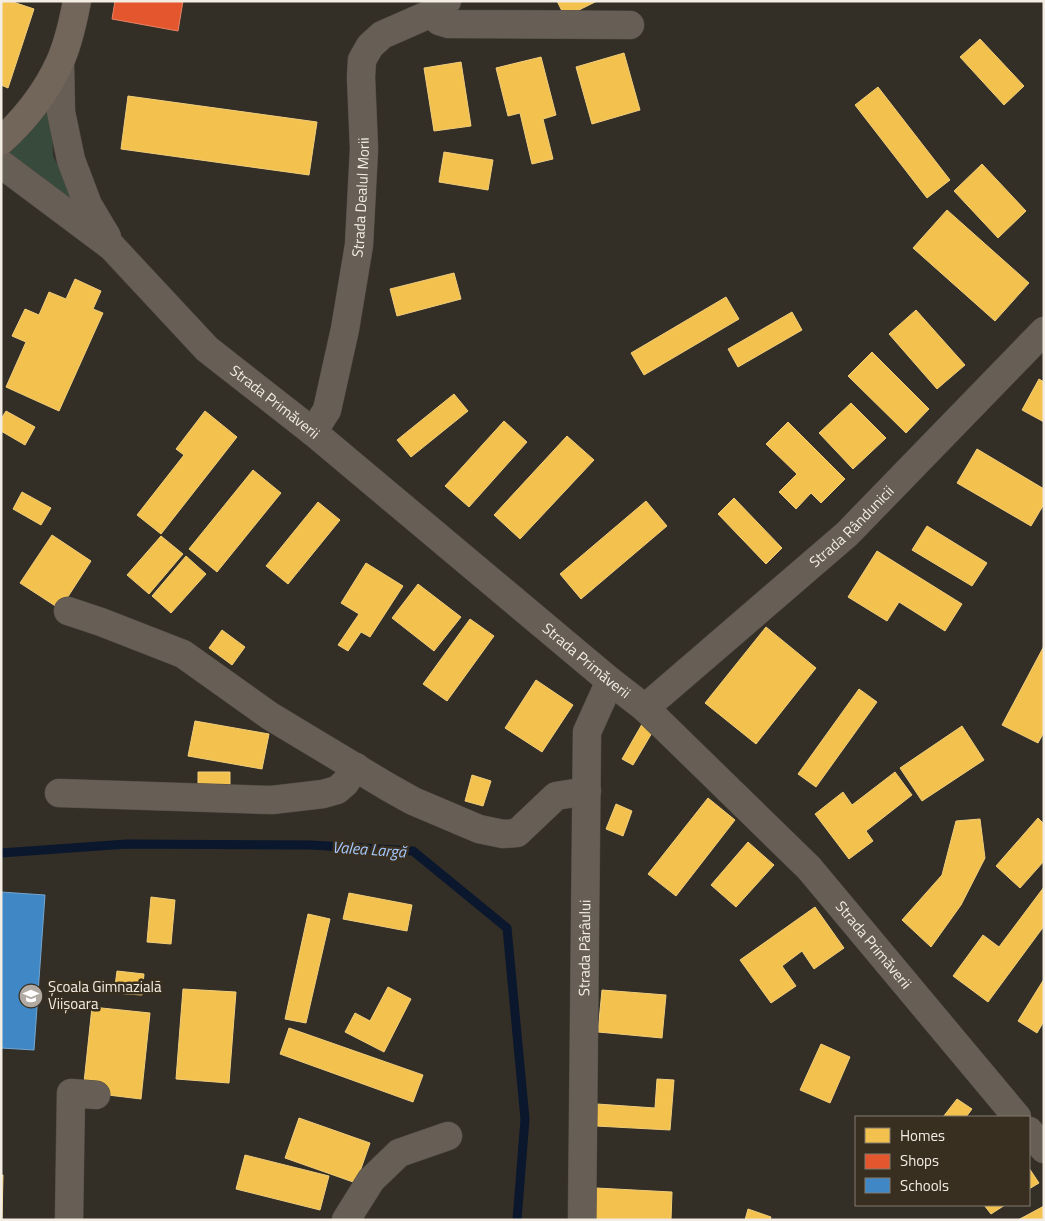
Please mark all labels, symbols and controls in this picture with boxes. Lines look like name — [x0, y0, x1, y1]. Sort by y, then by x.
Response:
street label: Strada Dealul Morii — [345, 137, 375, 259]
street label: Strada Primăverii — [225, 359, 325, 444]
street label: Strada Rândunicii — [804, 480, 899, 573]
street label: Strada Primăverii — [537, 617, 636, 704]
water label: Valea Largă — [331, 834, 409, 864]
street label: Strada Primăverii — [830, 896, 917, 994]
street label: Strada Pârâului — [572, 900, 596, 996]
place label: Şcoala Gimnazială Viişoara — [48, 975, 162, 1015]
school or university icon: Şcoala Gimnazială Viişoara — [18, 983, 44, 1009]
legend — [855, 1116, 1030, 1206]
text: Homes — [900, 1124, 945, 1147]
text: Shops — [900, 1149, 939, 1172]
text: Schools — [900, 1174, 949, 1197]

